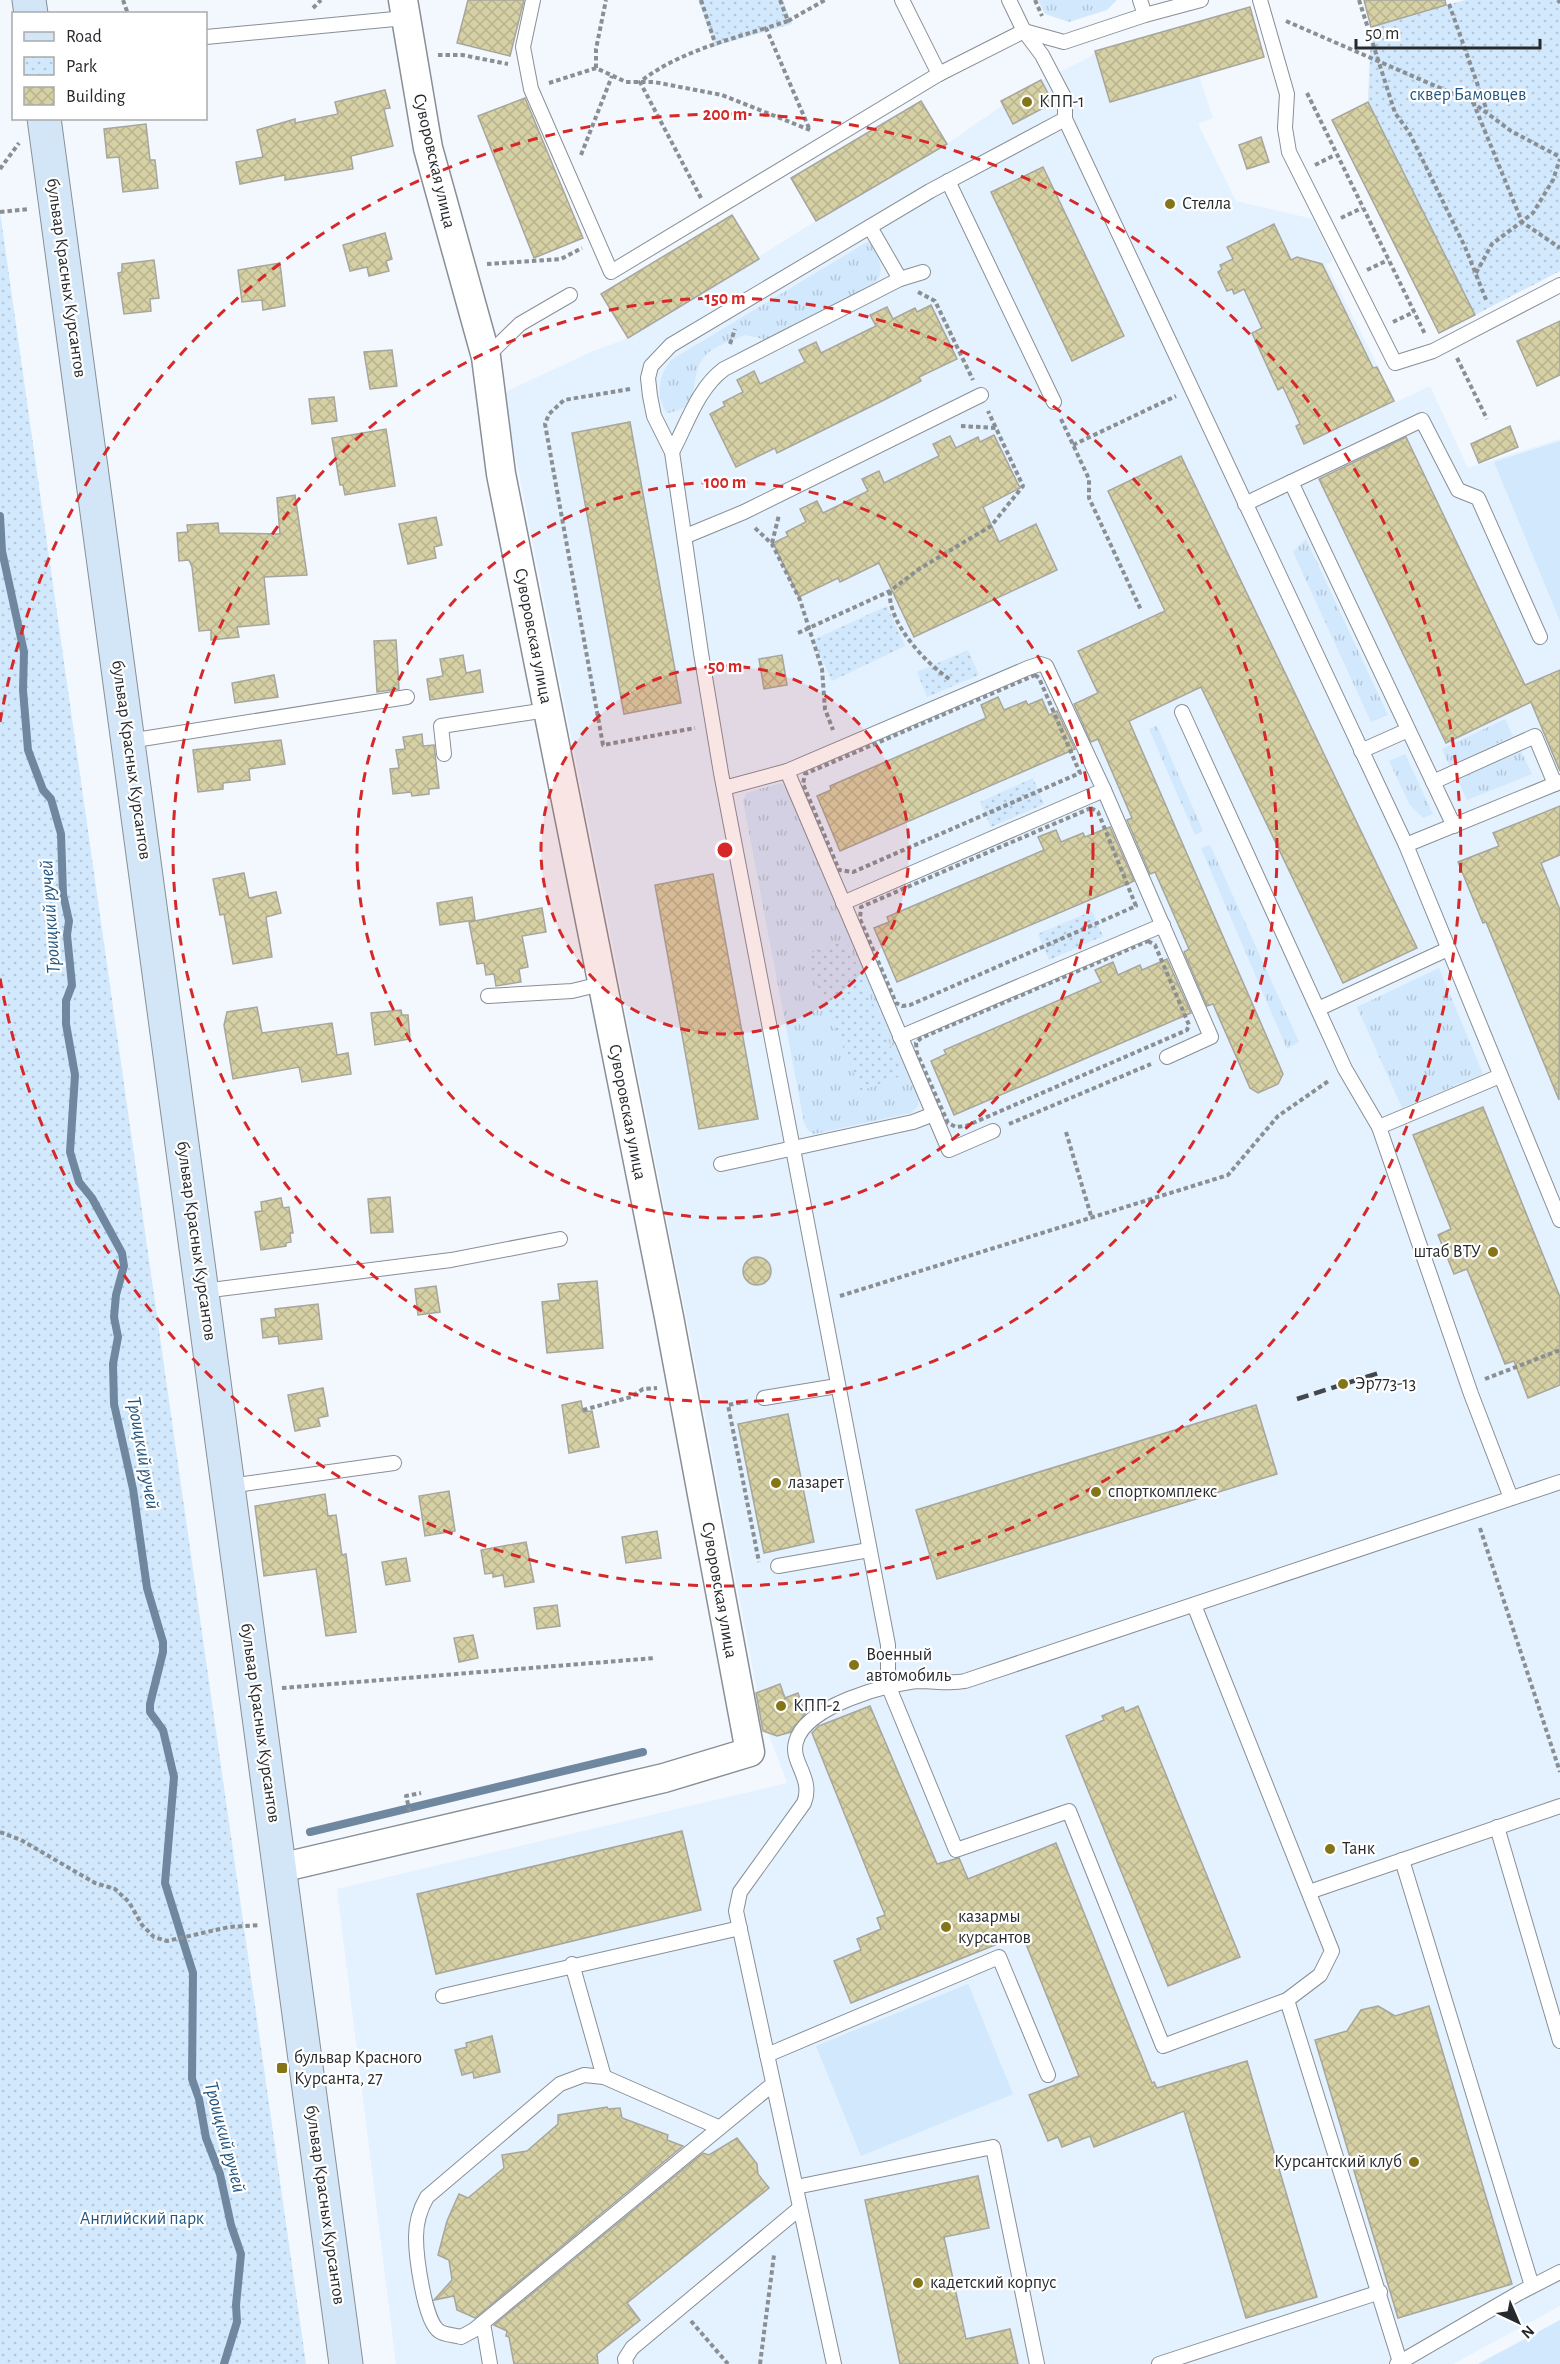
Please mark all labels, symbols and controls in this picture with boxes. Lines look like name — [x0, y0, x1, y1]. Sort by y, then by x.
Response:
legend — [12, 12, 207, 120]
scale bar — [1356, 12, 1540, 50]
text: 50 m — [1365, 25, 1399, 43]
text: Road — [66, 28, 102, 46]
text: Park — [66, 58, 98, 76]
park label: сквер Бамовцев — [1410, 86, 1526, 104]
text: Building — [66, 88, 126, 106]
street label: Суворовская улица — [410, 92, 458, 230]
place label: КПП-1 — [1039, 93, 1085, 111]
marker: КПП-1 — [1020, 95, 1034, 109]
text: 200 m — [703, 106, 747, 124]
street label: бульвар Красных Курсантов — [43, 177, 90, 379]
place label: Стелла — [1182, 195, 1231, 213]
marker: Стелла — [1163, 197, 1177, 211]
text: 150 m — [705, 290, 745, 308]
text: 100 m — [704, 474, 746, 492]
street label: Суворовская улица — [511, 567, 555, 705]
text: 50 m — [708, 658, 742, 676]
street label: бульвар Красных Курсантов — [108, 659, 155, 861]
centre of rings — [715, 840, 735, 860]
water label: Троицкий ручей — [36, 859, 64, 975]
street label: Суворовская улица — [605, 1043, 649, 1181]
street label: бульвар Красных Курсантов — [173, 1140, 220, 1342]
place label: штаб ВТУ — [1414, 1242, 1481, 1261]
marker: штаб ВТУ — [1486, 1245, 1500, 1259]
place label: Эр773-13 — [1355, 1375, 1416, 1393]
marker: Эр773-13 — [1336, 1377, 1350, 1391]
water label: Троицкий ручей — [123, 1395, 163, 1511]
place label: лазарет — [788, 1474, 844, 1492]
marker: лазарет — [769, 1476, 783, 1490]
place label: спорткомплекс — [1108, 1483, 1217, 1501]
marker: спорткомплекс — [1089, 1485, 1103, 1499]
street label: Суворовская улица — [698, 1520, 740, 1660]
street label: бульвар Красных Курсантов — [237, 1622, 284, 1824]
place label: Военный автомобиль — [866, 1646, 952, 1685]
marker: Военный автомобиль — [847, 1658, 861, 1672]
place label: КПП-2 — [793, 1697, 840, 1715]
marker: КПП-2 — [774, 1699, 788, 1713]
place label: Танк — [1342, 1840, 1376, 1858]
marker: Танк — [1323, 1842, 1337, 1856]
place label: казармы курсантов — [958, 1908, 1031, 1947]
marker: казармы курсантов — [939, 1920, 953, 1934]
place label: бульвар Красного Курсанта, 27 — [294, 2048, 422, 2088]
marker: бульвар Красного Курсанта, 27 — [275, 2061, 289, 2075]
water label: Троицкий ручей — [201, 2079, 249, 2195]
street label: бульвар Красных Курсантов — [302, 2104, 349, 2306]
place label: Курсантский клуб — [1274, 2152, 1402, 2171]
marker: Курсантский клуб — [1407, 2155, 1421, 2169]
park label: Английский парк — [80, 2210, 205, 2228]
place label: кадетский корпус — [930, 2274, 1057, 2292]
marker: кадетский корпус — [911, 2276, 925, 2290]
north arrow — [1488, 2292, 1548, 2352]
text: N — [1518, 2322, 1537, 2342]

